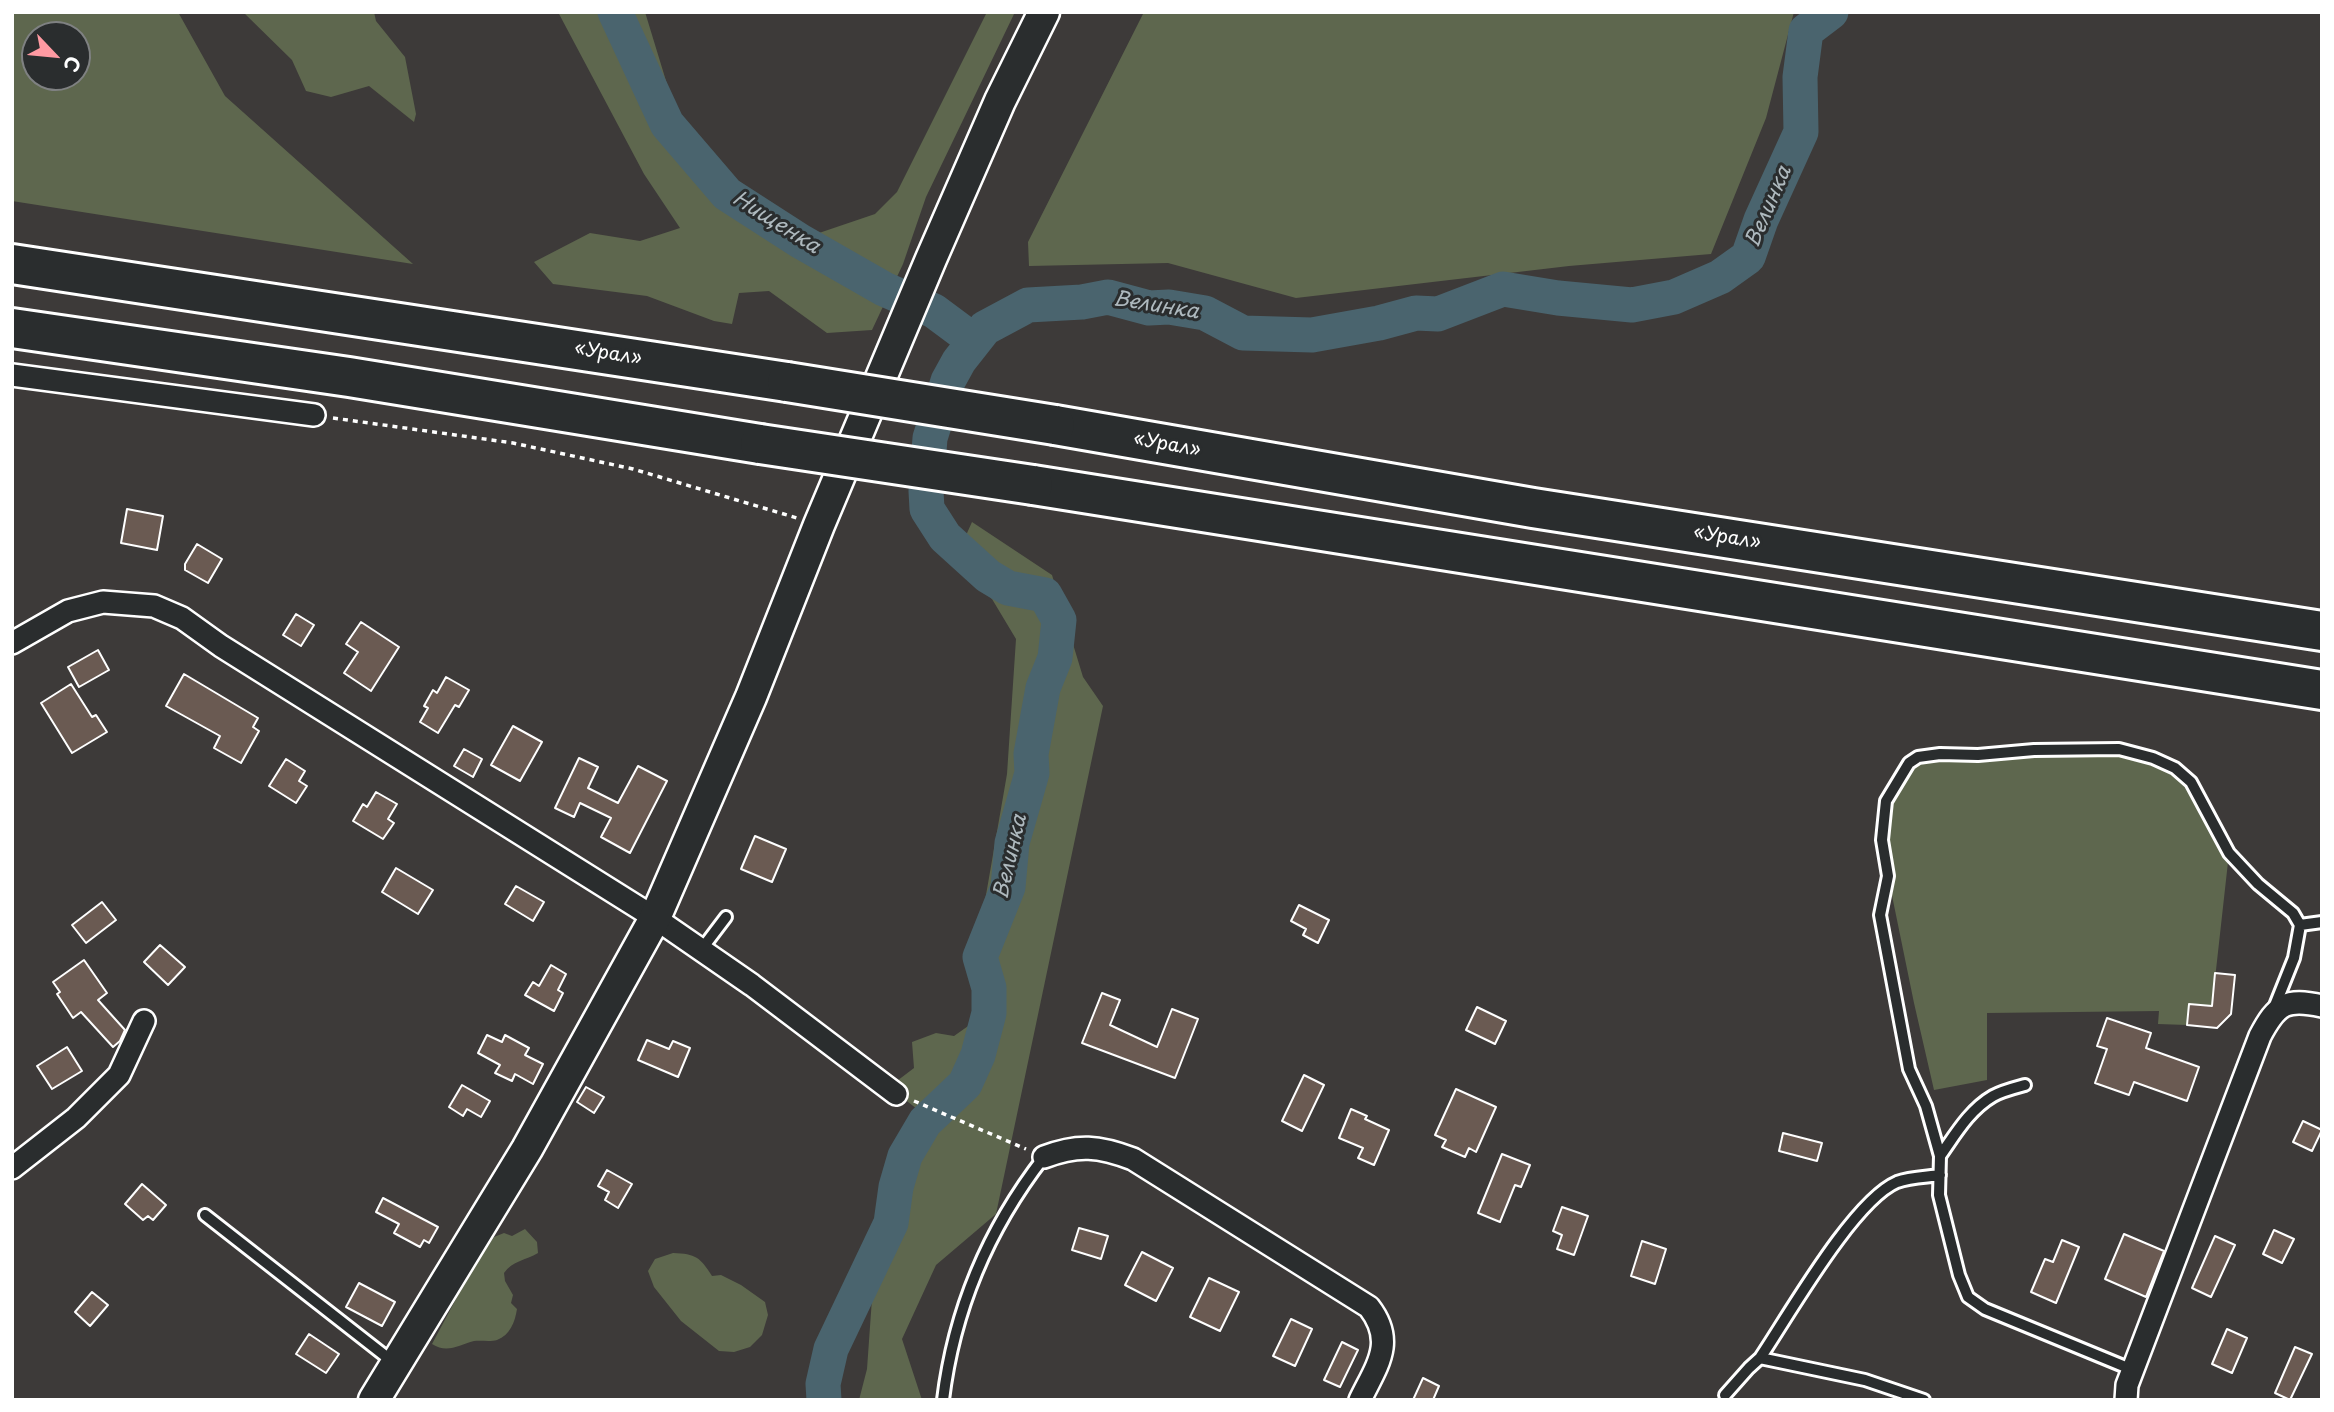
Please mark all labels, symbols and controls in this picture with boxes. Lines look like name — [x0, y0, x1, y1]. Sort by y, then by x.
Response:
north arrow — [21, 21, 91, 91]
text: С — [57, 52, 89, 77]
water label: Велинка — [1741, 162, 1797, 252]
water label: Нищенка — [728, 186, 824, 260]
water label: Велинка — [1112, 287, 1200, 325]
street label: «Урал» — [573, 337, 643, 371]
street label: «Урал» — [1132, 428, 1202, 462]
street label: «Урал» — [1692, 521, 1762, 555]
water label: Велинка — [989, 812, 1033, 902]

